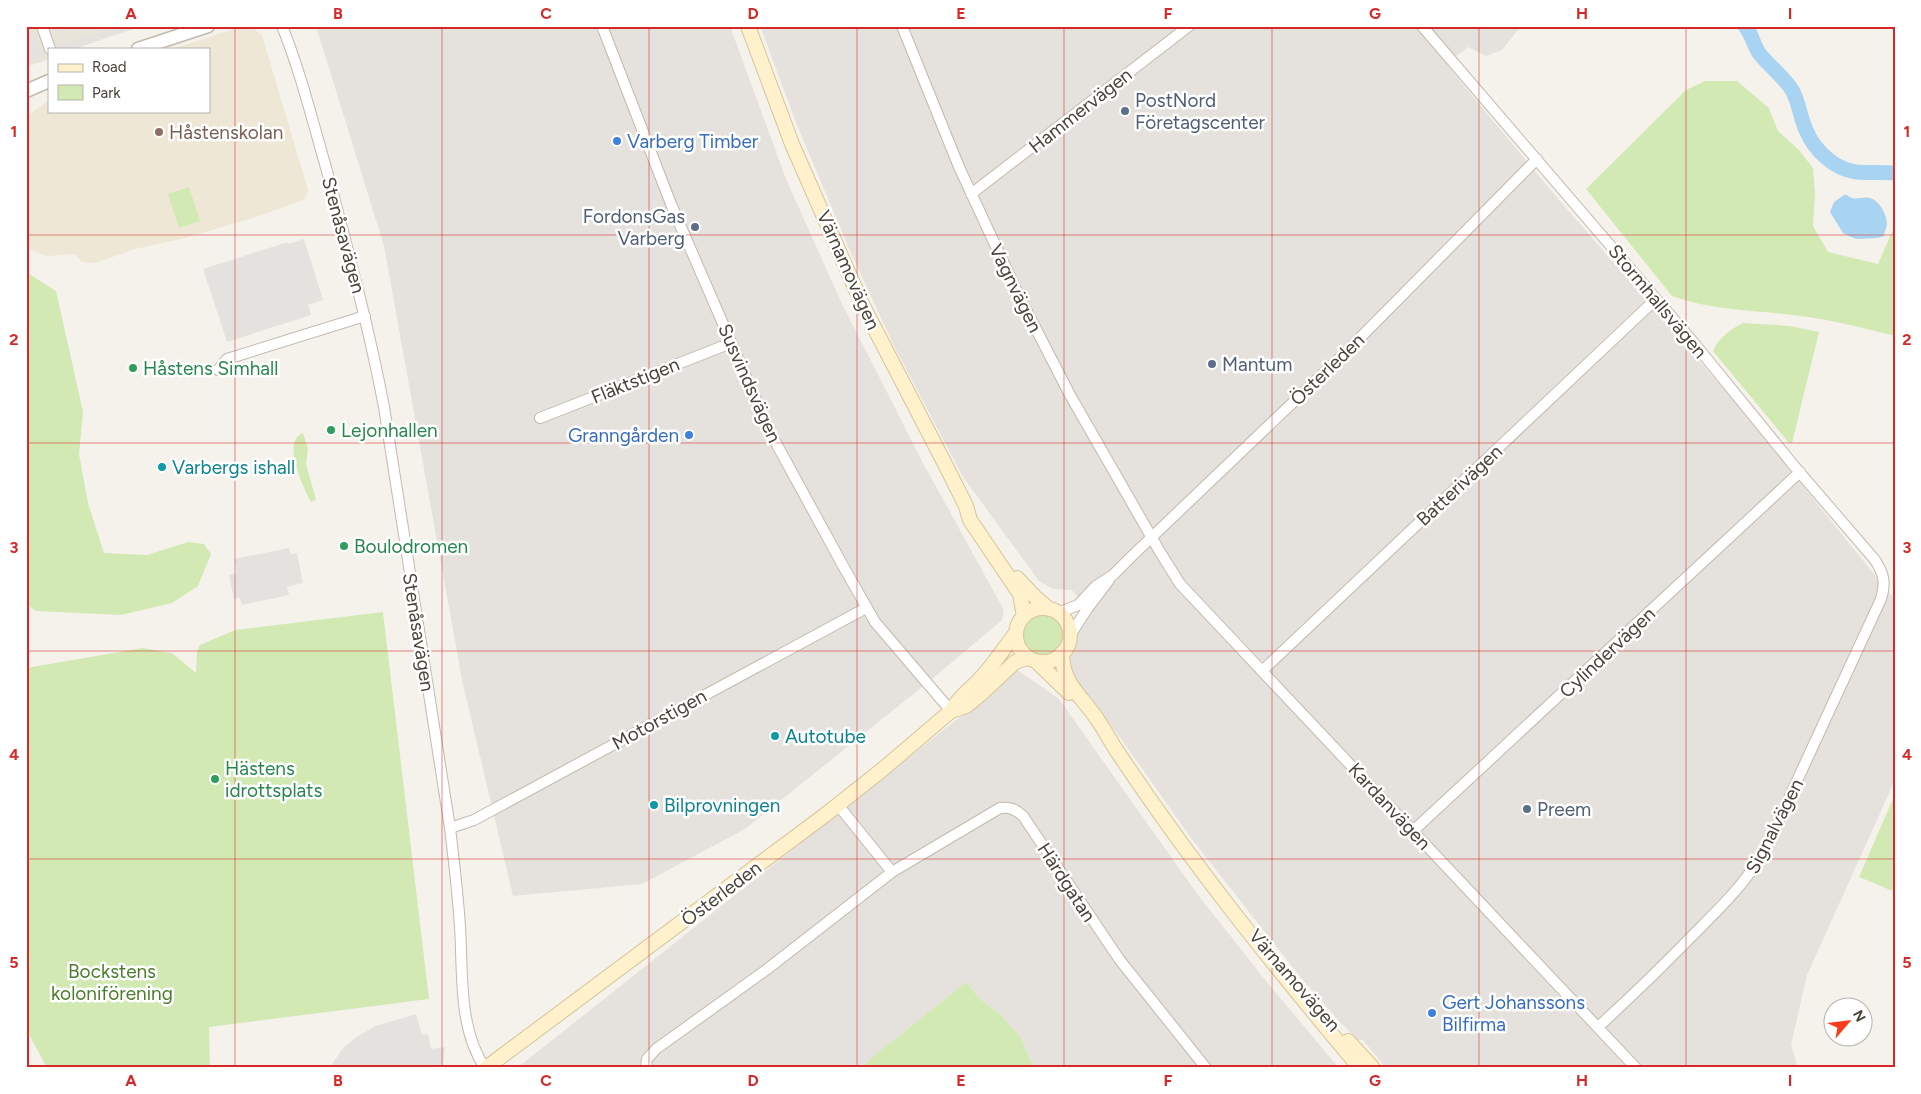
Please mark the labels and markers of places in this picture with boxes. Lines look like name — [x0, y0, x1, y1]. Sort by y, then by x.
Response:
place label: PostNord Företagscenter — [1135, 89, 1266, 134]
marker: PostNord Företagscenter — [1119, 105, 1131, 117]
place label: Håstenskolan — [169, 121, 283, 144]
marker: Håstenskolan — [153, 126, 165, 138]
place label: Varberg Timber — [627, 130, 759, 153]
marker: Varberg Timber — [611, 135, 623, 147]
place label: FordonsGas Varberg — [583, 205, 685, 250]
marker: FordonsGas Varberg — [689, 221, 701, 233]
place label: Mantum — [1222, 353, 1292, 376]
place label: Håstens Simhall — [143, 357, 278, 380]
marker: Mantum — [1206, 358, 1218, 370]
marker: Håstens Simhall — [127, 362, 139, 374]
place label: Lejonhallen — [341, 419, 438, 442]
marker: Lejonhallen — [325, 424, 337, 436]
place label: Granngården — [568, 424, 679, 447]
marker: Granngården — [683, 429, 695, 441]
place label: Varbergs ishall — [172, 456, 295, 479]
marker: Varbergs ishall — [156, 461, 168, 473]
place label: Boulodromen — [354, 535, 468, 558]
marker: Boulodromen — [338, 540, 350, 552]
place label: Autotube — [785, 725, 866, 748]
marker: Autotube — [769, 730, 781, 742]
place label: Hästens idrottsplats — [225, 757, 322, 802]
marker: Hästens idrottsplats — [209, 773, 221, 785]
place label: Bilprovningen — [664, 794, 780, 817]
place label: Preem — [1537, 798, 1591, 821]
marker: Bilprovningen — [648, 799, 660, 811]
marker: Preem — [1521, 803, 1533, 815]
place label: Gert Johanssons Bilfirma — [1442, 991, 1585, 1036]
marker: Gert Johanssons Bilfirma — [1426, 1007, 1438, 1019]

